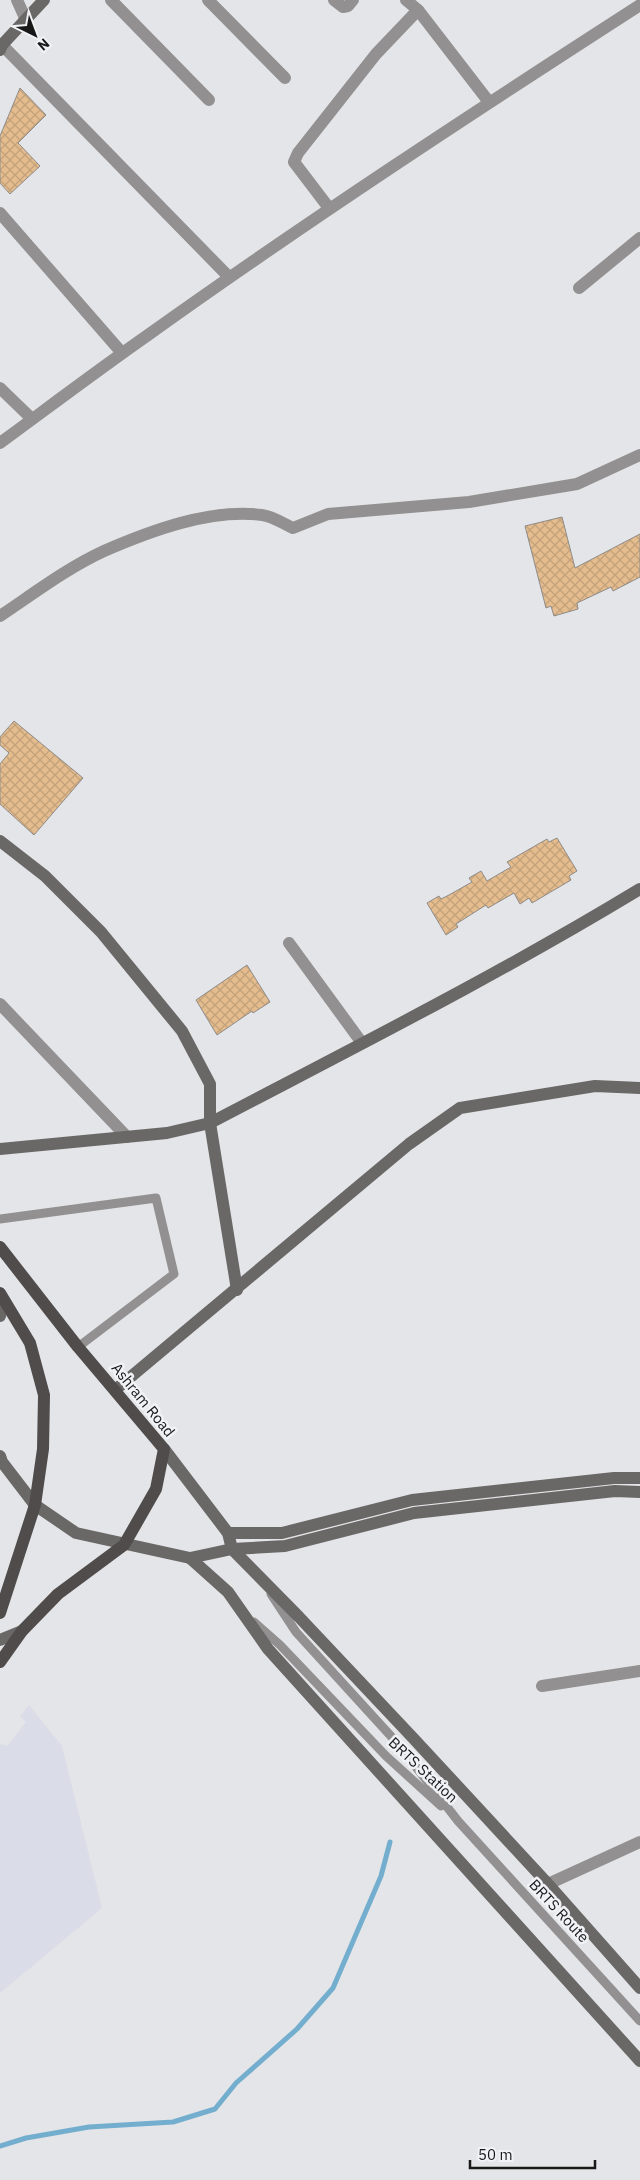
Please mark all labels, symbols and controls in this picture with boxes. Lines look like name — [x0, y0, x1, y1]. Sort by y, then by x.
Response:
north arrow — [10, 10, 60, 60]
text: N — [34, 35, 53, 55]
street label: Ashram Road — [108, 1359, 179, 1441]
street label: BRTS Station — [385, 1733, 462, 1806]
street label: BRTS Route — [525, 1875, 593, 1946]
scale bar — [470, 2138, 595, 2170]
text: 50 m — [478, 2145, 513, 2164]

